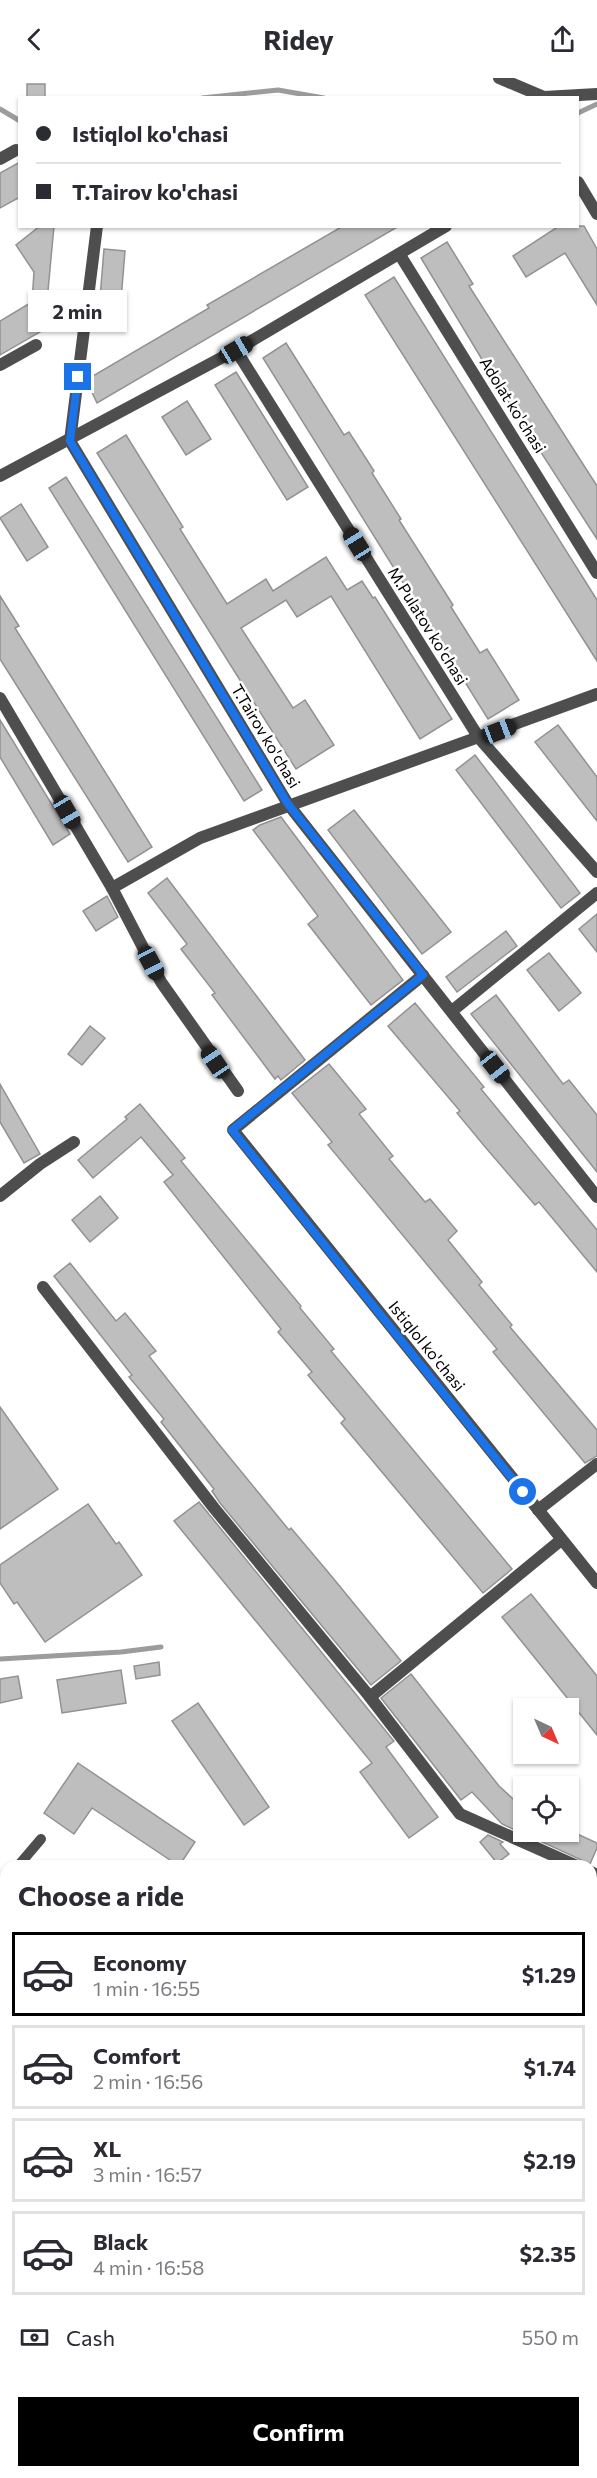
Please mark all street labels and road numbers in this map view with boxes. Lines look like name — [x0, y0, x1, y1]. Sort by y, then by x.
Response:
street label: Adolat ko'chasi — [476, 353, 550, 456]
street label: M.Pulatov ko'chasi — [384, 563, 472, 688]
street label: T.Tairov ko'chasi — [228, 680, 305, 791]
street label: Istiqlol ko'chasi — [385, 1297, 470, 1395]

